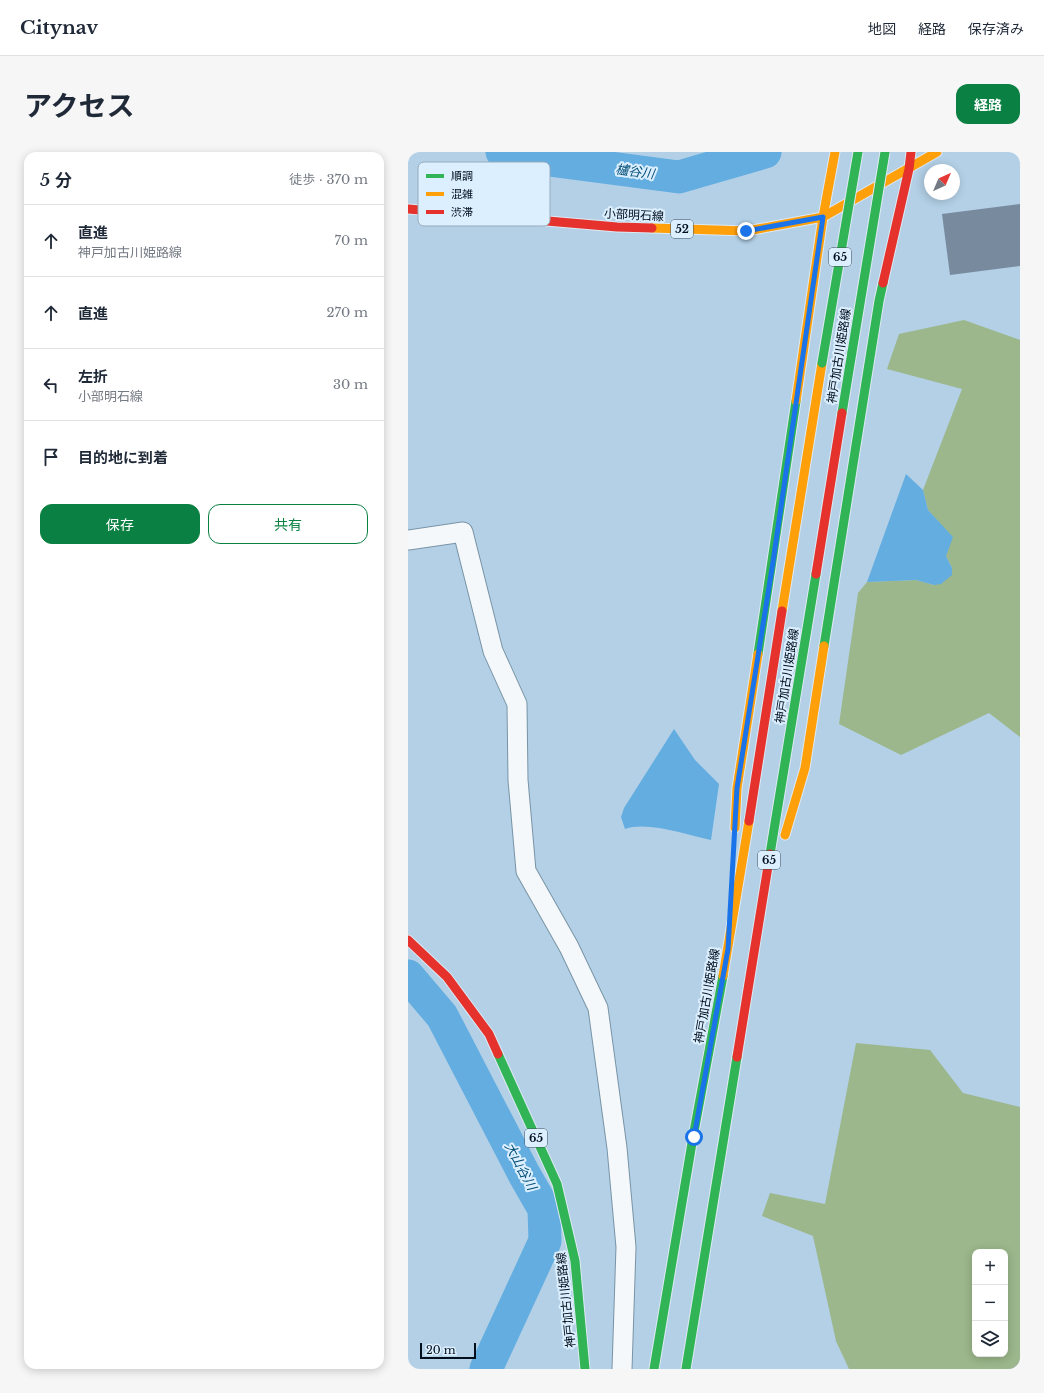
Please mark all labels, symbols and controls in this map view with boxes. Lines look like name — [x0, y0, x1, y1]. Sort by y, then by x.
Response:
text: Citynav — [20, 16, 98, 39]
text: 地図 — [868, 20, 896, 38]
text: 経路 — [918, 20, 946, 38]
text: 保存済み — [968, 20, 1024, 38]
button: 経路 — [956, 84, 1020, 124]
text: アクセス — [24, 89, 135, 124]
water label: 櫨谷川 — [614, 160, 657, 183]
legend — [418, 162, 550, 226]
north arrow — [924, 164, 960, 200]
text: 順調 — [451, 169, 473, 183]
text: 5 分 — [40, 170, 72, 191]
text: 徒歩 · 370 m — [289, 171, 368, 188]
text: 混雑 — [451, 187, 473, 201]
text: 渋滞 — [451, 205, 473, 219]
street label: 小部明石線 — [604, 205, 664, 224]
road number: 52 — [671, 220, 693, 238]
route end — [737, 222, 755, 240]
text: 直進 — [78, 223, 108, 242]
icon: ahead — [40, 230, 62, 252]
text: 70 m — [335, 232, 368, 249]
text: 神戸加古川姫路線 — [78, 244, 182, 261]
road number: 65 — [829, 248, 851, 266]
icon: ahead — [40, 302, 62, 324]
text: 直進 — [78, 304, 108, 323]
text: 270 m — [327, 304, 368, 321]
street label: 神戸加古川姫路線 — [824, 307, 853, 405]
text: 左折 — [78, 367, 108, 386]
icon: left — [40, 374, 62, 396]
text: 30 m — [333, 376, 368, 393]
text: 小部明石線 — [78, 388, 143, 405]
icon: arrive — [40, 446, 62, 468]
text: 目的地に到着 — [78, 448, 168, 467]
button: 保存 — [40, 504, 200, 544]
button: 共有 — [208, 504, 368, 544]
street label: 神戸加古川姫路線 — [772, 627, 801, 725]
road number: 65 — [758, 851, 780, 869]
street label: 神戸加古川姫路線 — [691, 947, 722, 1044]
route start — [685, 1128, 703, 1146]
road number: 65 — [525, 1129, 547, 1147]
water label: 大山谷川 — [501, 1139, 541, 1195]
map controls — [972, 1249, 1008, 1357]
button: + — [972, 1249, 1008, 1285]
street label: 神戸加古川姫路線 — [553, 1252, 578, 1349]
button: − — [972, 1285, 1008, 1321]
button: layers — [972, 1321, 1008, 1357]
scale bar — [420, 1341, 476, 1360]
text: 20 m — [426, 1343, 456, 1357]

